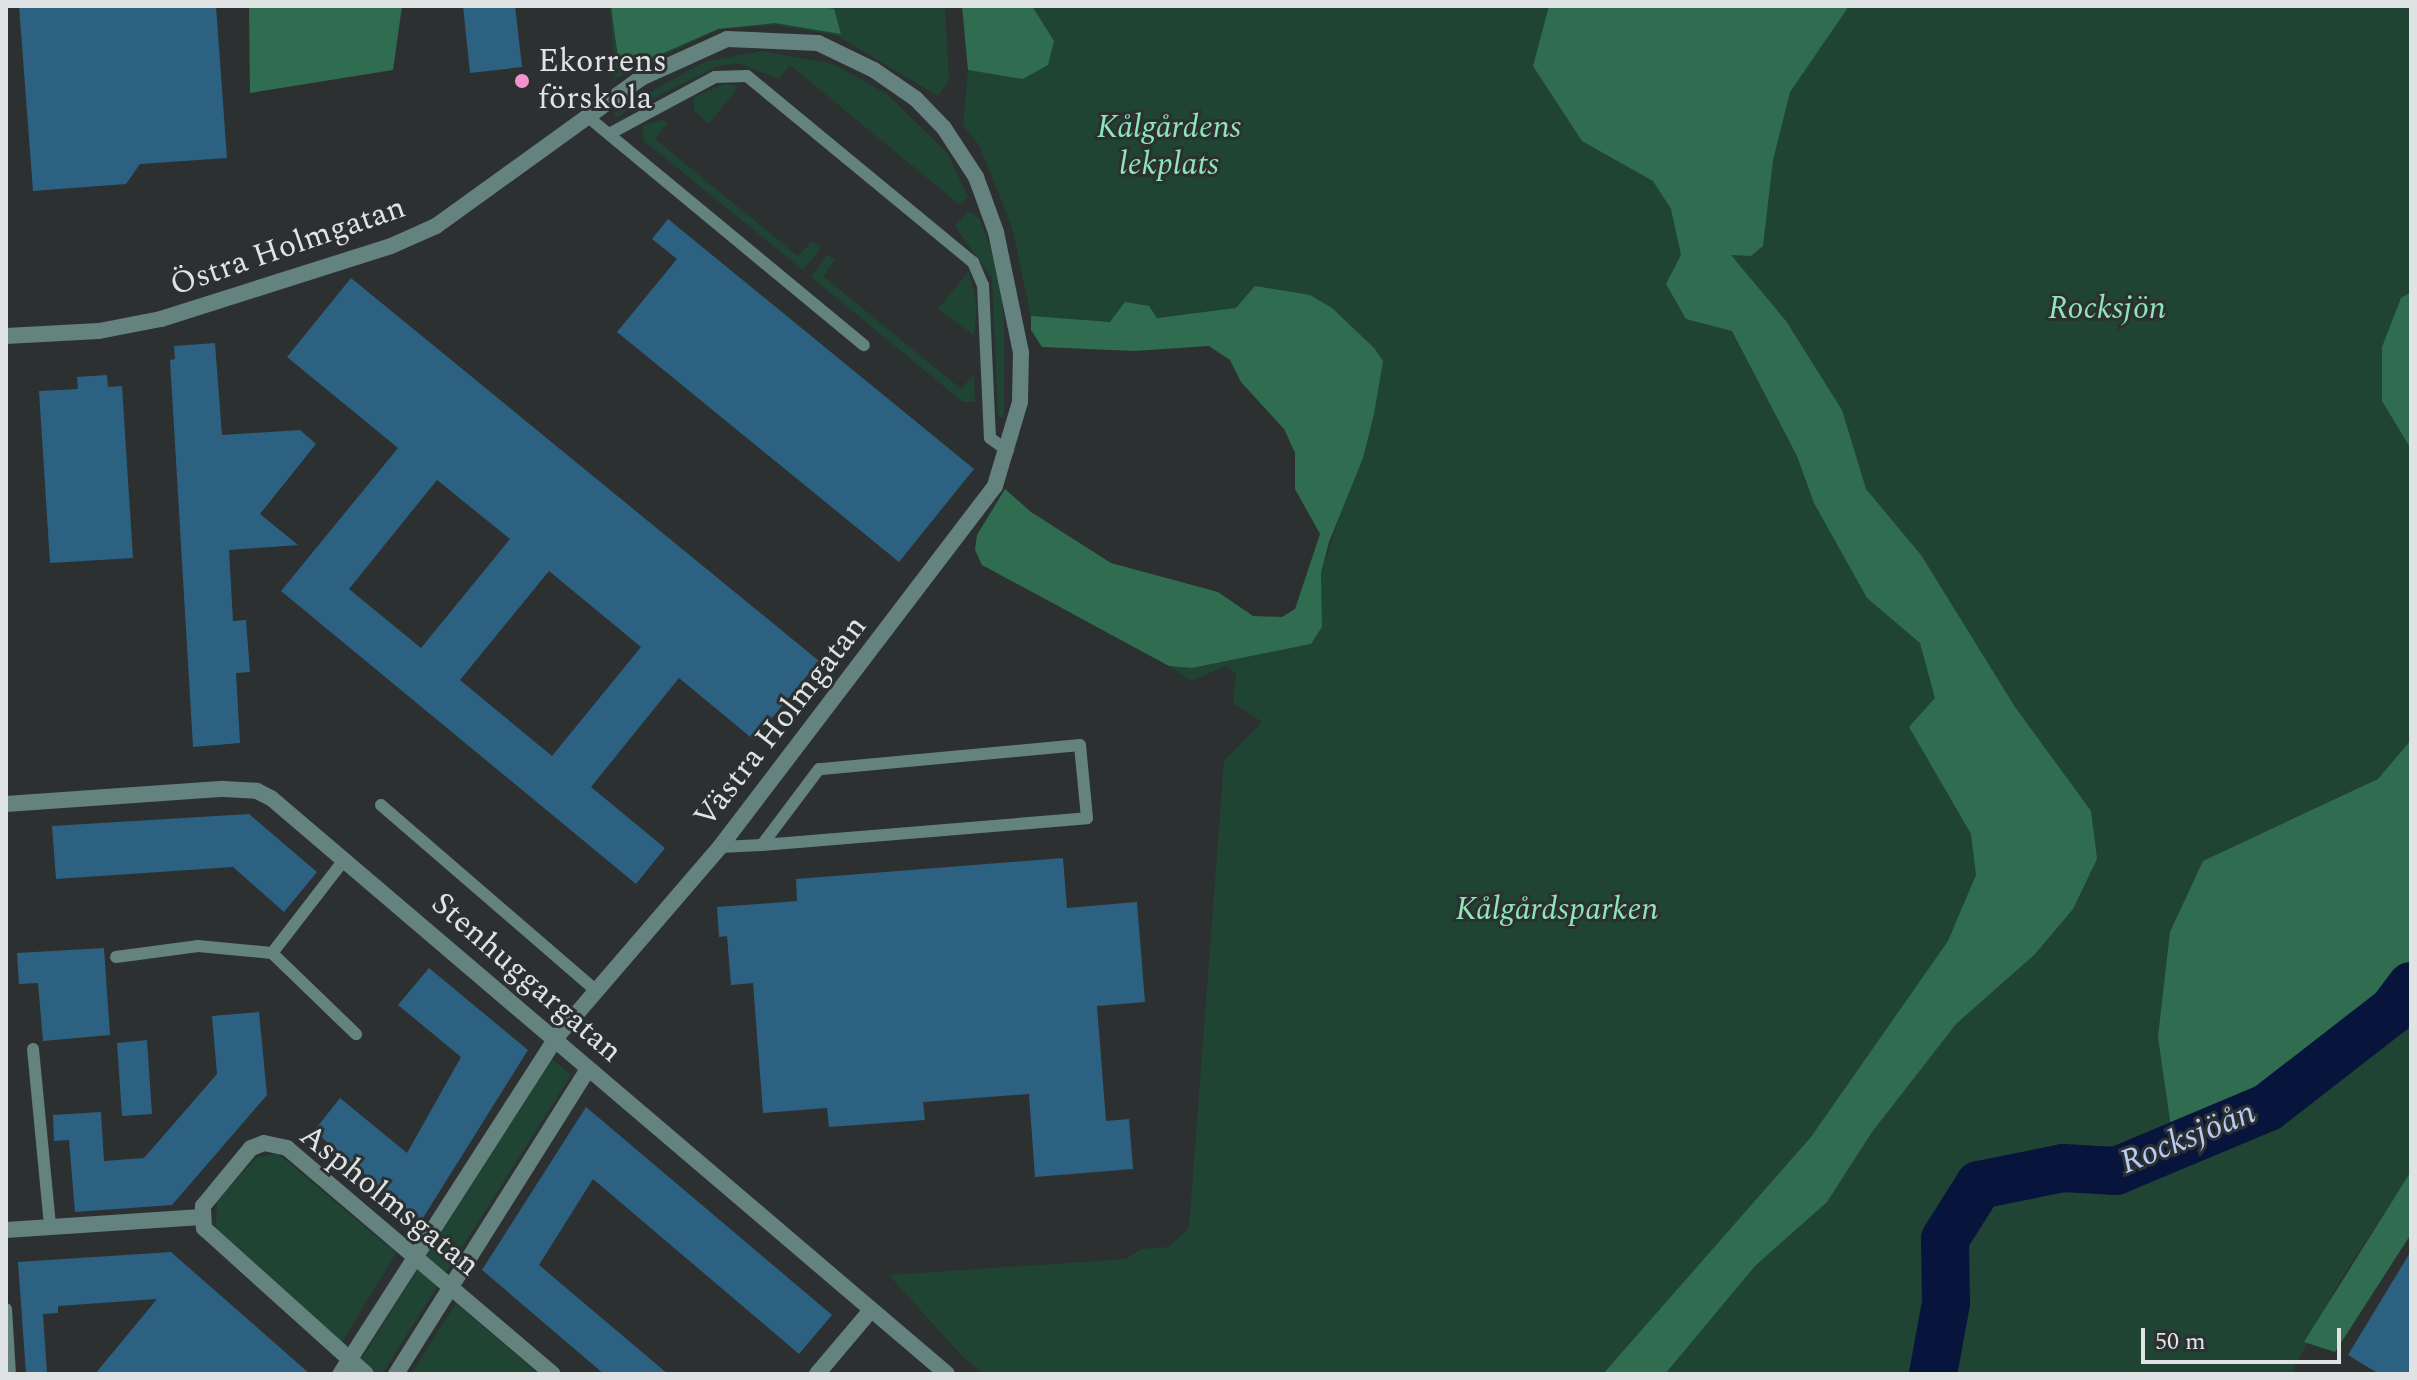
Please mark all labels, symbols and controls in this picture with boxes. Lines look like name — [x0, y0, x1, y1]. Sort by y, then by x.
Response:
place label: Ekorrens förskola — [538, 44, 667, 119]
marker: Ekorrens förskola — [513, 72, 531, 90]
park label: Kålgårdens lekplats — [1097, 110, 1241, 185]
street label: Östra Holmgatan — [165, 189, 411, 305]
park label: Rocksjön — [2048, 290, 2166, 328]
street label: Västra Holmgatan — [686, 609, 876, 835]
street label: Stenhuggargatan — [423, 885, 629, 1071]
park label: Kålgårdsparken — [1456, 891, 1658, 929]
water label: Rocksjöån — [2114, 1092, 2262, 1184]
street label: Aspholmsgatan — [291, 1117, 487, 1285]
scale bar — [2145, 1312, 2345, 1362]
text: 50 m — [2155, 1324, 2206, 1360]

